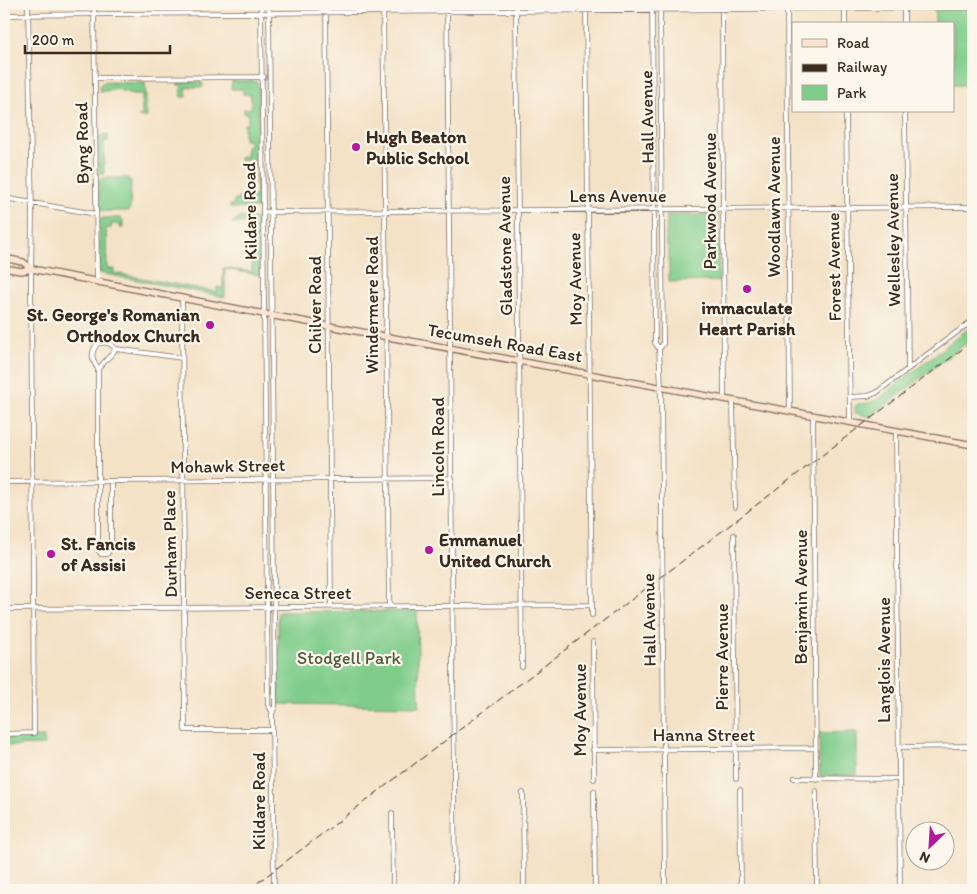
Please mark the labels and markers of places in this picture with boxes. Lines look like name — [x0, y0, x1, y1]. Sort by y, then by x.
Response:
place label: Hugh Beaton Public School — [366, 126, 470, 169]
marker: Hugh Beaton Public School — [350, 141, 362, 153]
marker: immaculate Heart Parish — [741, 283, 753, 295]
place label: immaculate Heart Parish — [699, 297, 796, 340]
place label: St. George's Romanian Orthodox Church — [27, 304, 201, 347]
marker: St. George's Romanian Orthodox Church — [204, 319, 216, 331]
place label: Emmanuel United Church — [439, 529, 551, 572]
place label: St. Fancis of Assisi — [61, 533, 136, 576]
marker: Emmanuel United Church — [423, 544, 435, 556]
marker: St. Fancis of Assisi — [45, 548, 57, 560]

